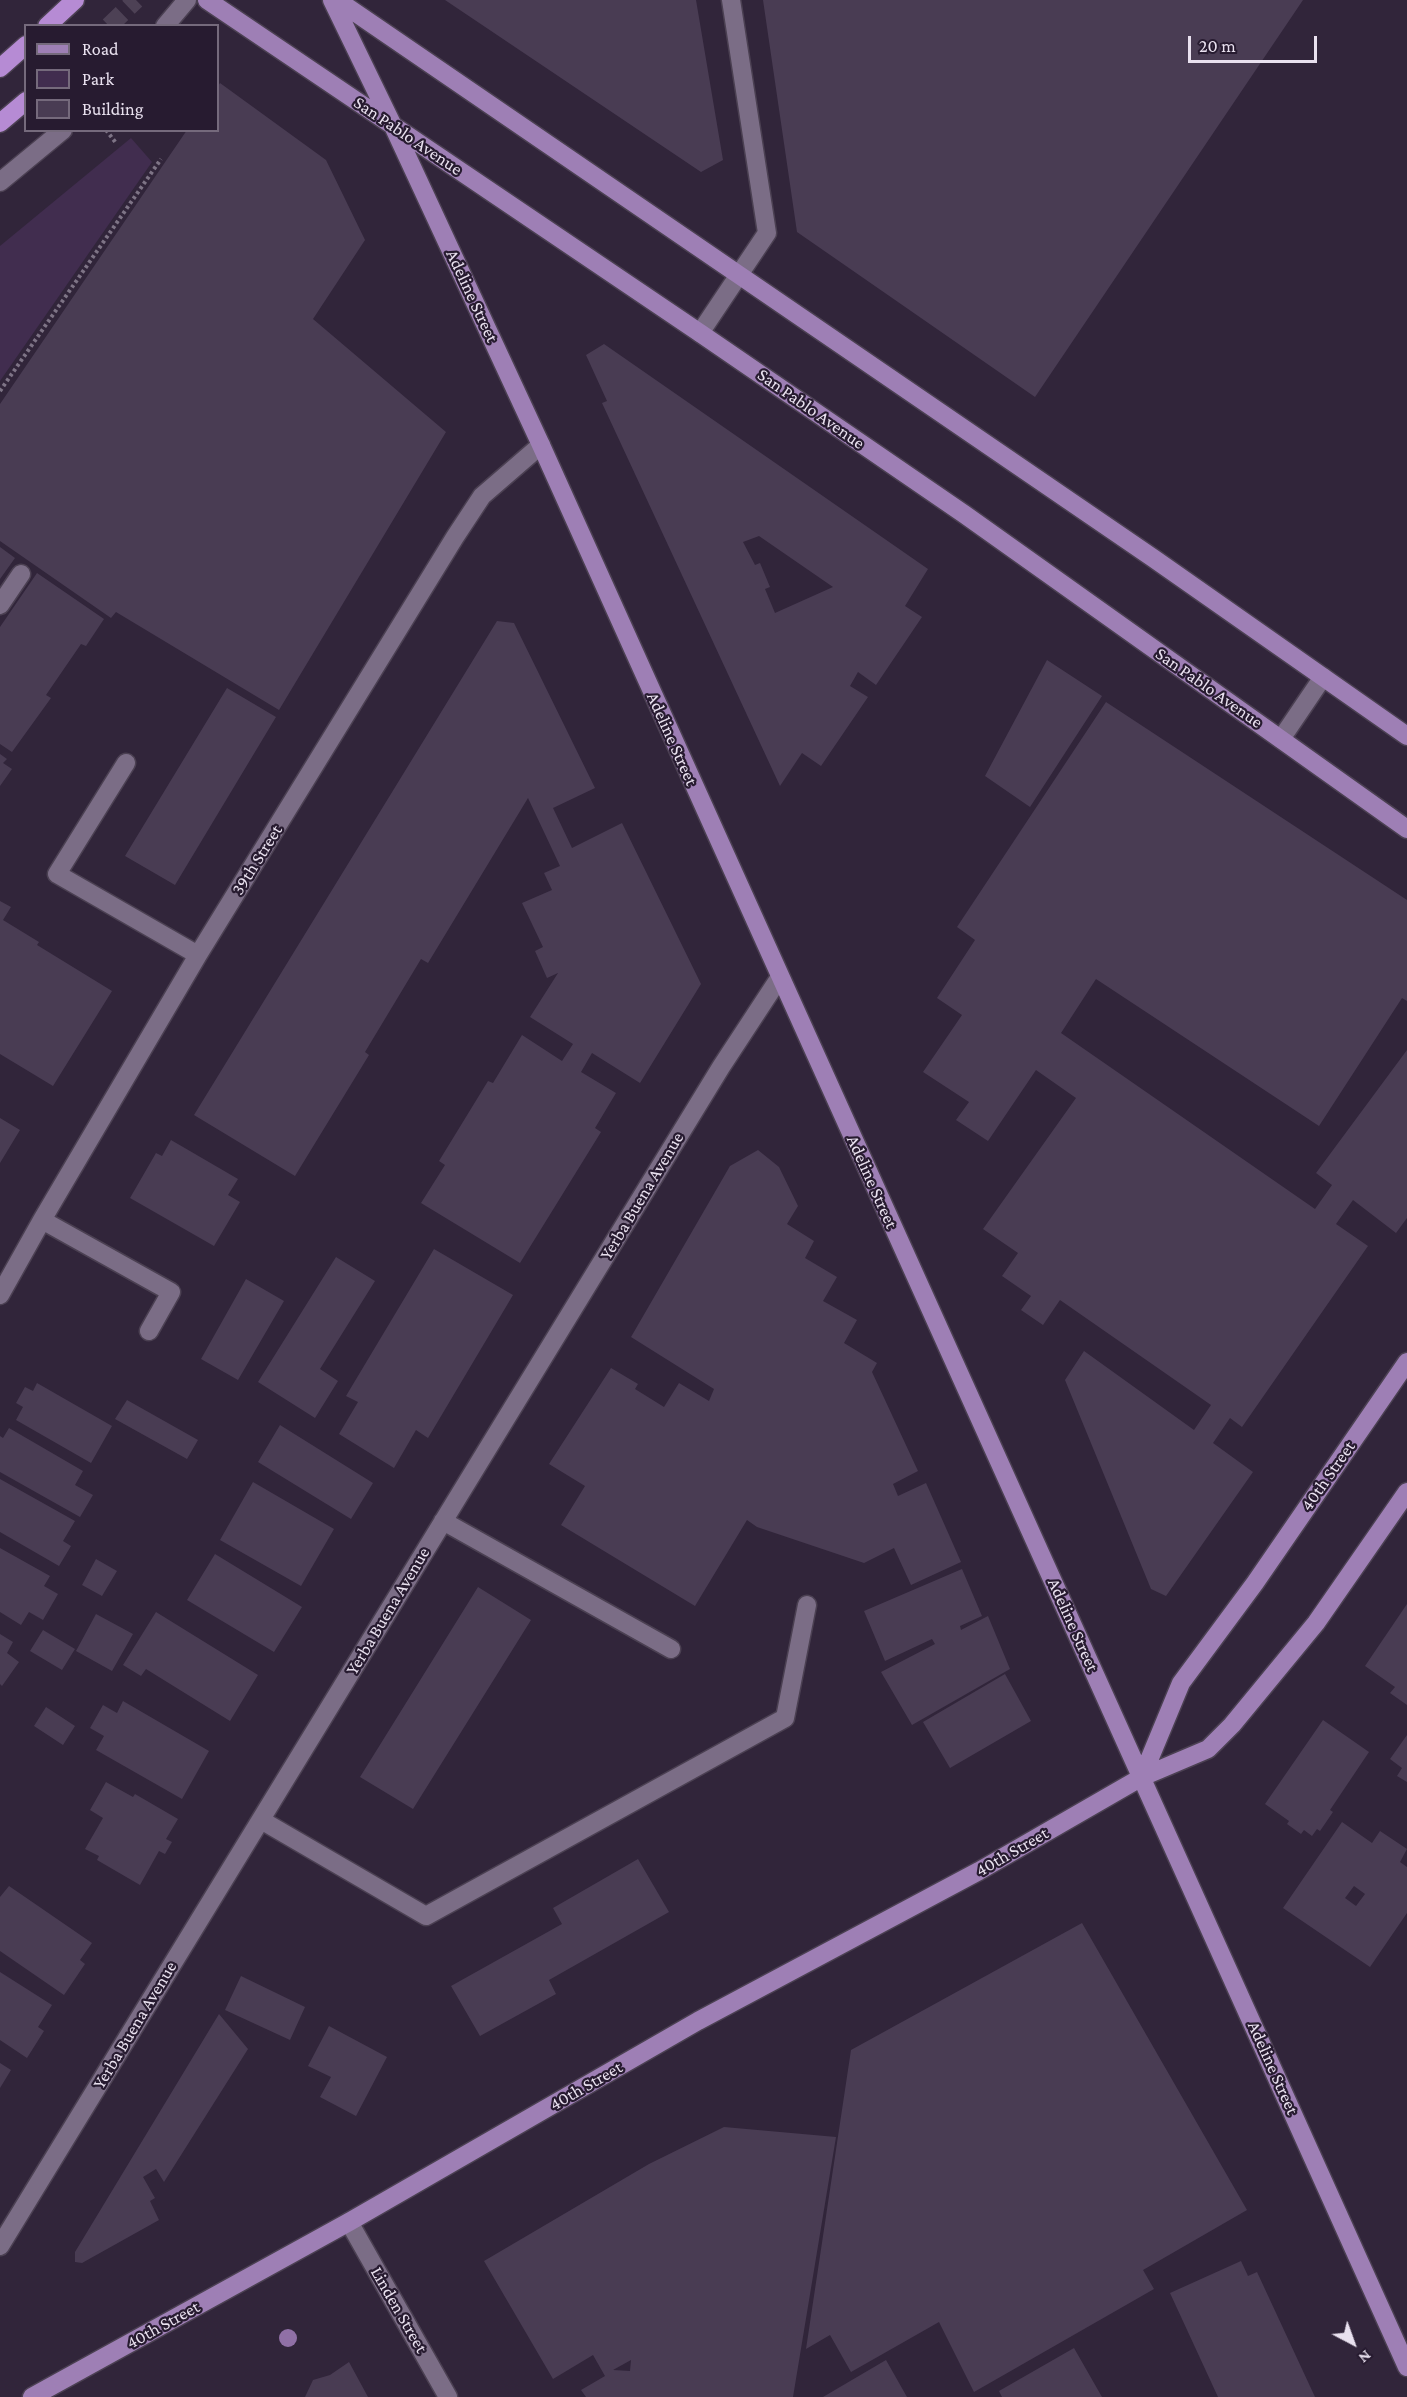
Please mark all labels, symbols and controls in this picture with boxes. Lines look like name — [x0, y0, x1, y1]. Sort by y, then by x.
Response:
legend — [24, 24, 219, 132]
scale bar — [1191, 24, 1320, 62]
text: 20 m — [1199, 36, 1236, 56]
text: Road — [82, 39, 119, 59]
text: Park — [82, 69, 114, 89]
street label: San Pablo Avenue — [350, 92, 466, 180]
text: Building — [82, 99, 143, 119]
street label: Adeline Street — [441, 246, 503, 346]
street label: San Pablo Avenue — [753, 364, 869, 454]
street label: San Pablo Avenue — [1151, 643, 1267, 733]
street label: Adeline Street — [642, 689, 702, 789]
street label: 39th Street — [227, 821, 287, 899]
street label: Yerba Buena Avenue — [595, 1128, 689, 1264]
street label: Adeline Street — [842, 1132, 902, 1232]
street label: 40th Street — [1296, 1437, 1360, 1515]
street label: Yerba Buena Avenue — [341, 1543, 435, 1679]
street label: Adeline Street — [1043, 1575, 1103, 1675]
street label: 40th Street — [972, 1823, 1052, 1881]
street label: Yerba Buena Avenue — [88, 1957, 182, 2093]
street label: Adeline Street — [1243, 2018, 1303, 2118]
street label: 40th Street — [546, 2057, 626, 2115]
street label: Linden Street — [366, 2263, 432, 2357]
street label: 40th Street — [123, 2296, 203, 2354]
north arrow — [1323, 2313, 1383, 2373]
text: N — [1355, 2347, 1375, 2367]

